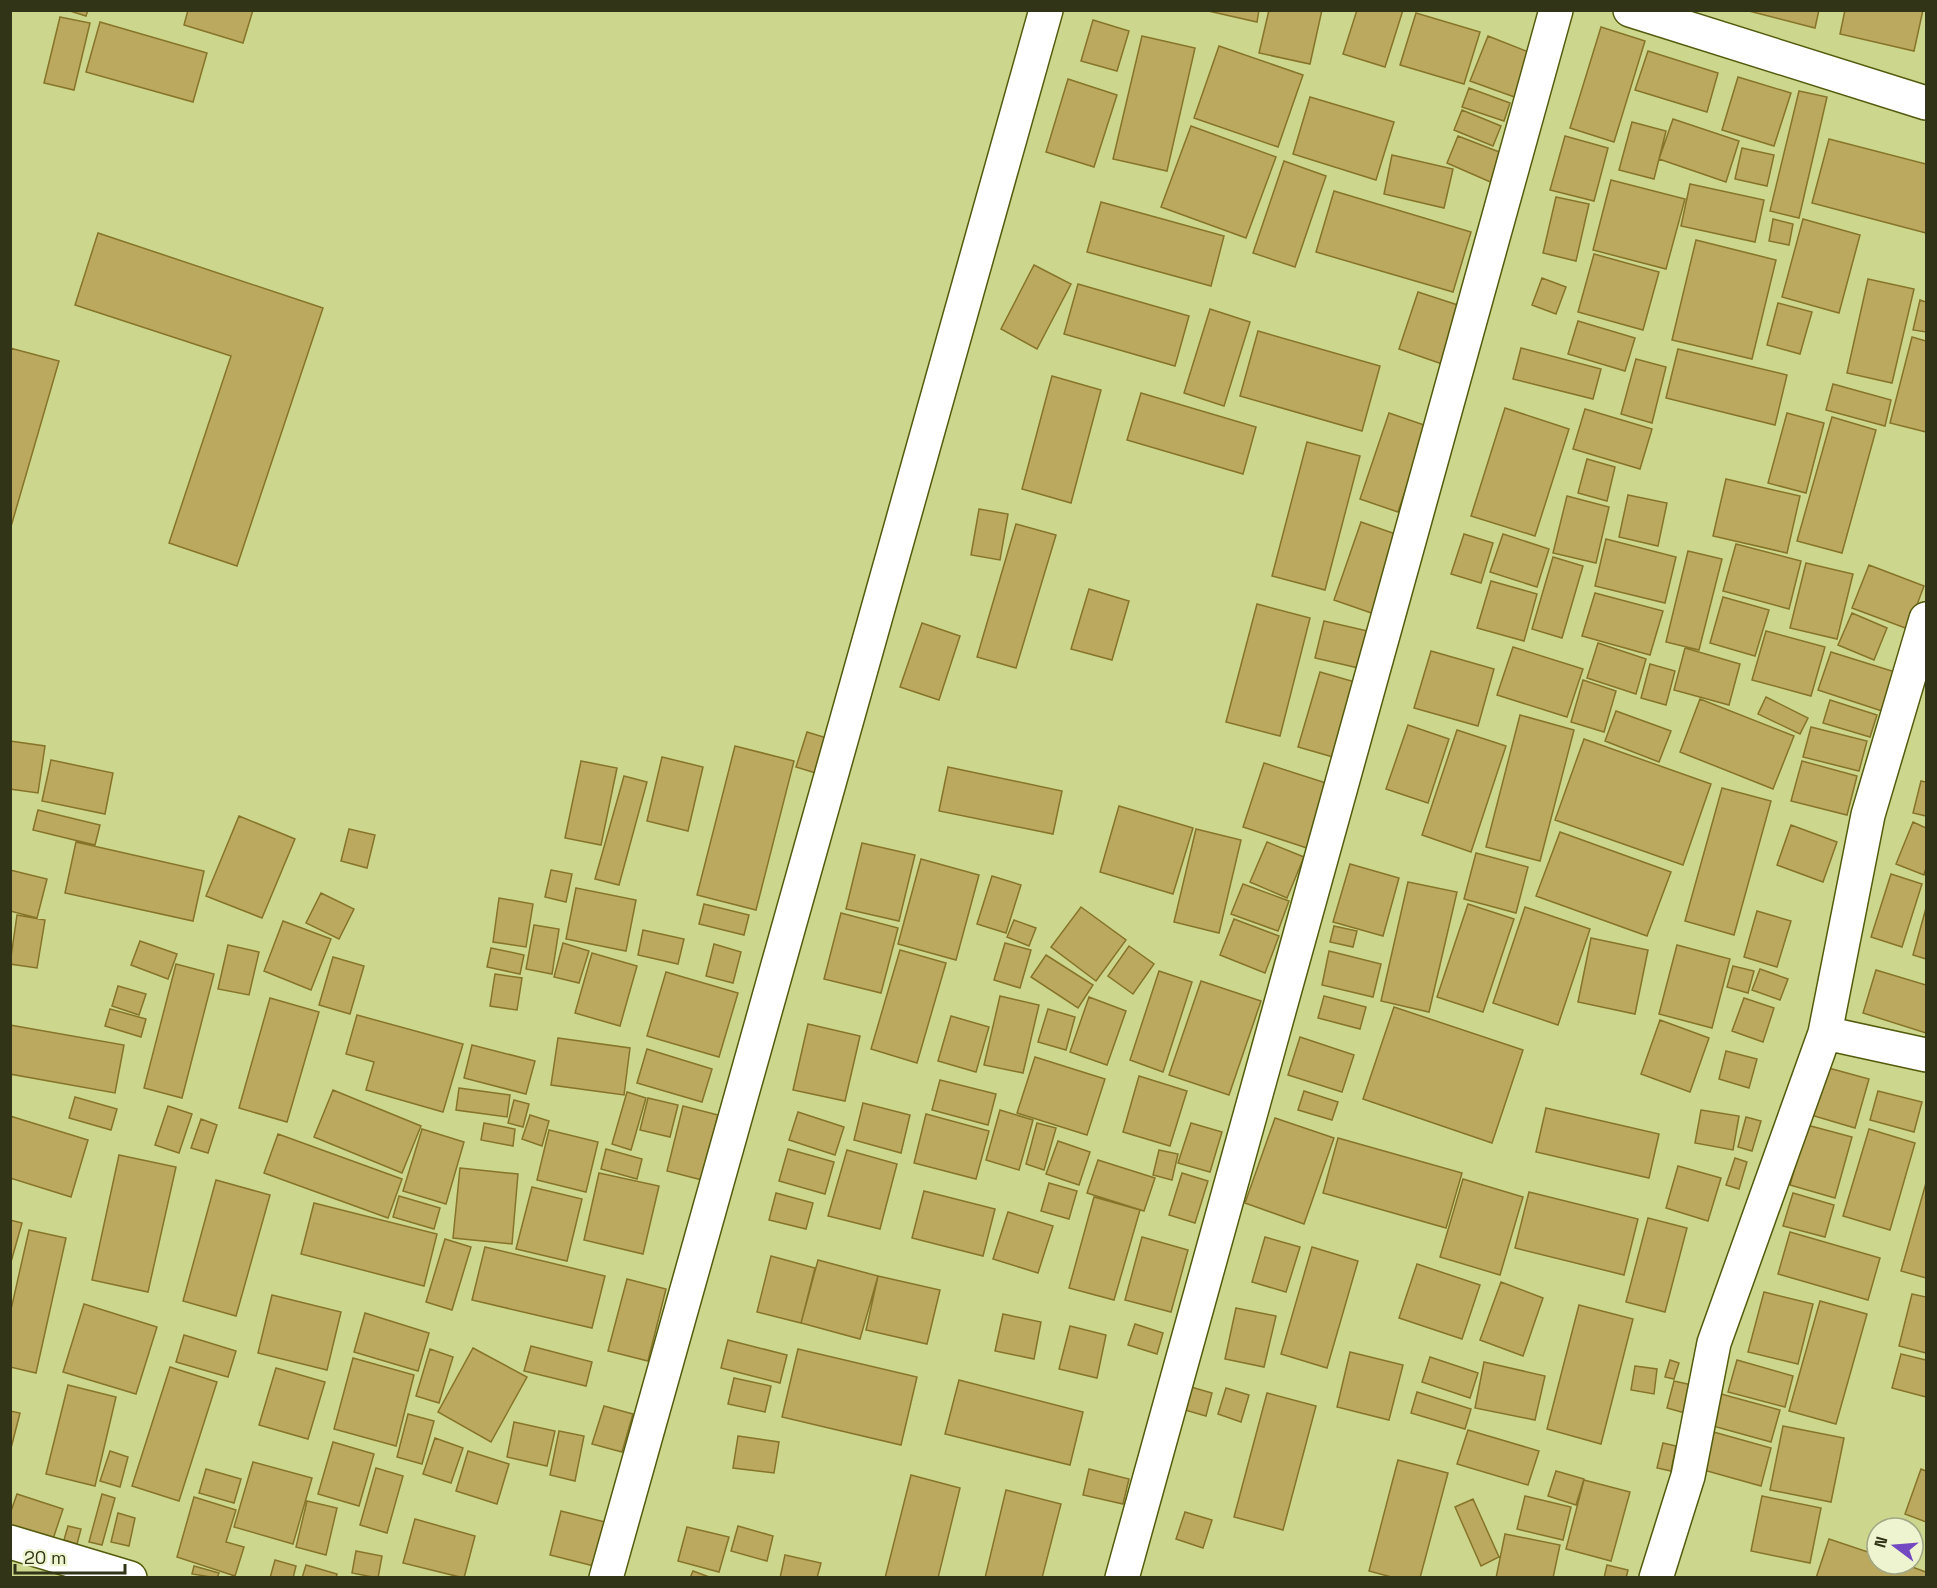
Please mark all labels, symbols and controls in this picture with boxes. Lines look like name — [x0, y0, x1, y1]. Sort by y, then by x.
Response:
north arrow — [1865, 1516, 1925, 1576]
text: N — [1869, 1534, 1893, 1550]
scale bar — [15, 1537, 124, 1575]
text: 20 m — [24, 1546, 67, 1569]

